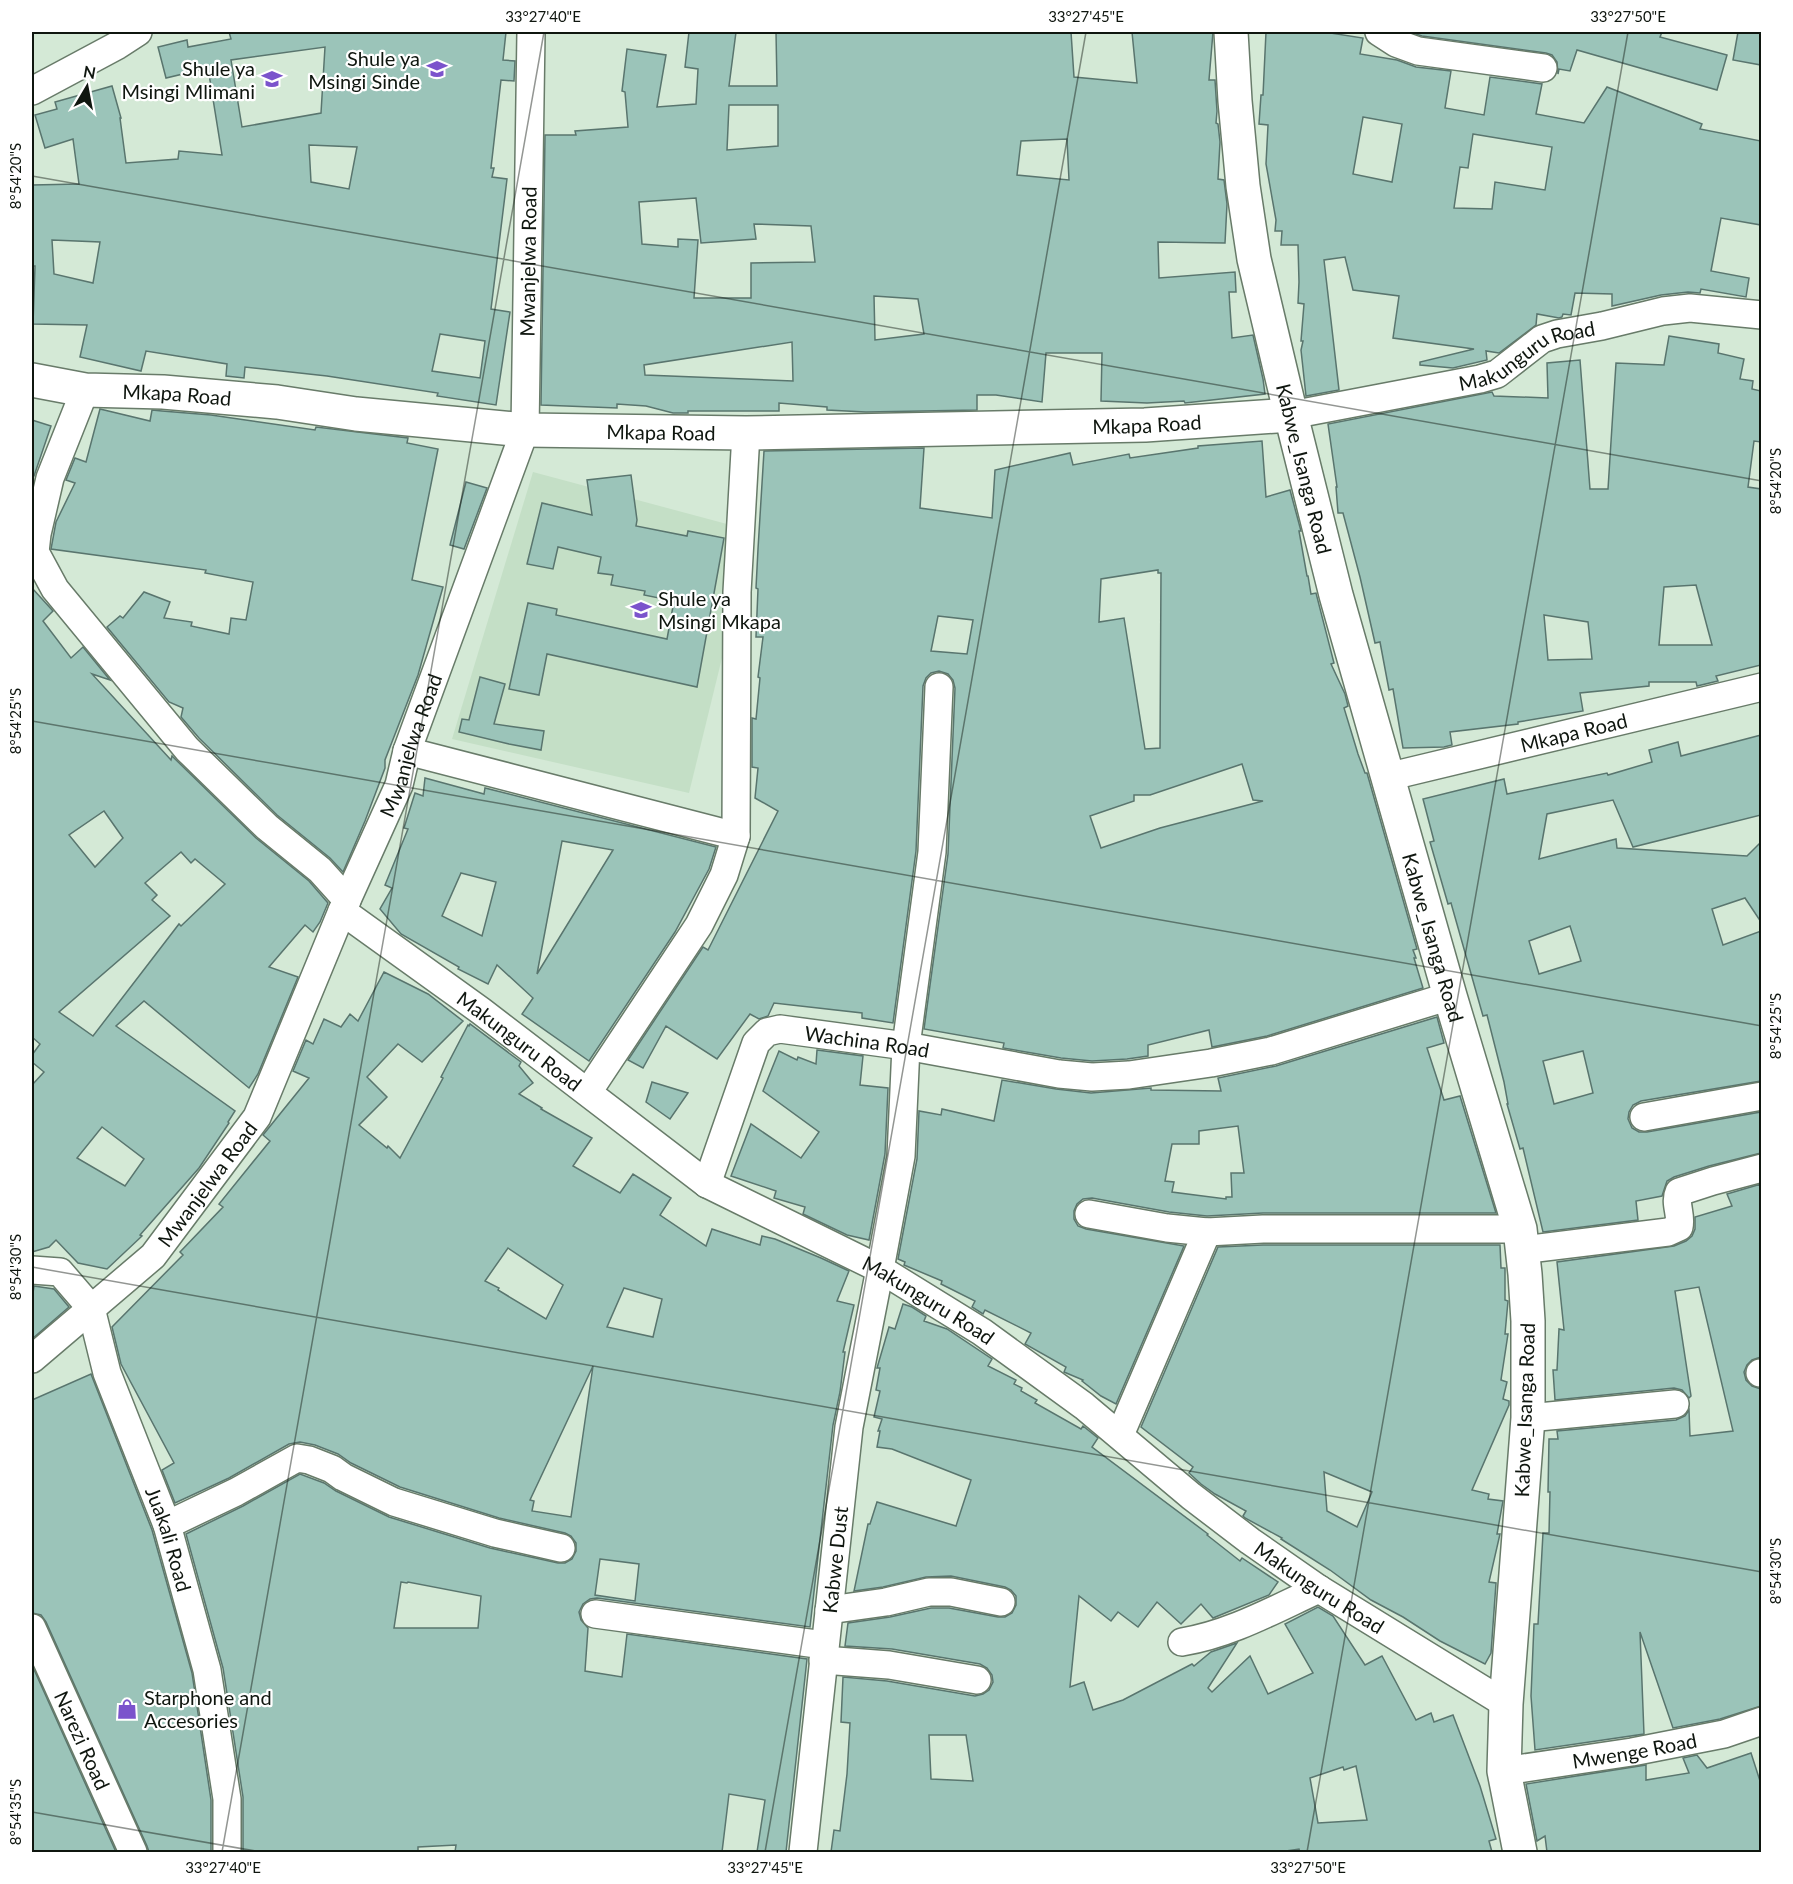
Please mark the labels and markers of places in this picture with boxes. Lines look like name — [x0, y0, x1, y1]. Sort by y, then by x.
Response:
place label: Shule ya Msingi Sinde — [308, 46, 420, 93]
place label: Shule ya Msingi Mlimani — [122, 56, 255, 103]
school or university icon: Shule ya Msingi Sinde — [425, 57, 449, 81]
school or university icon: Shule ya Msingi Mlimani — [260, 67, 284, 91]
place label: Shule ya Msingi Mkapa — [658, 586, 781, 633]
school or university icon: Shule ya Msingi Mkapa — [629, 598, 653, 622]
place label: Starphone and Accesories — [144, 1685, 272, 1732]
shop icon: Starphone and Accesories — [115, 1697, 139, 1721]

